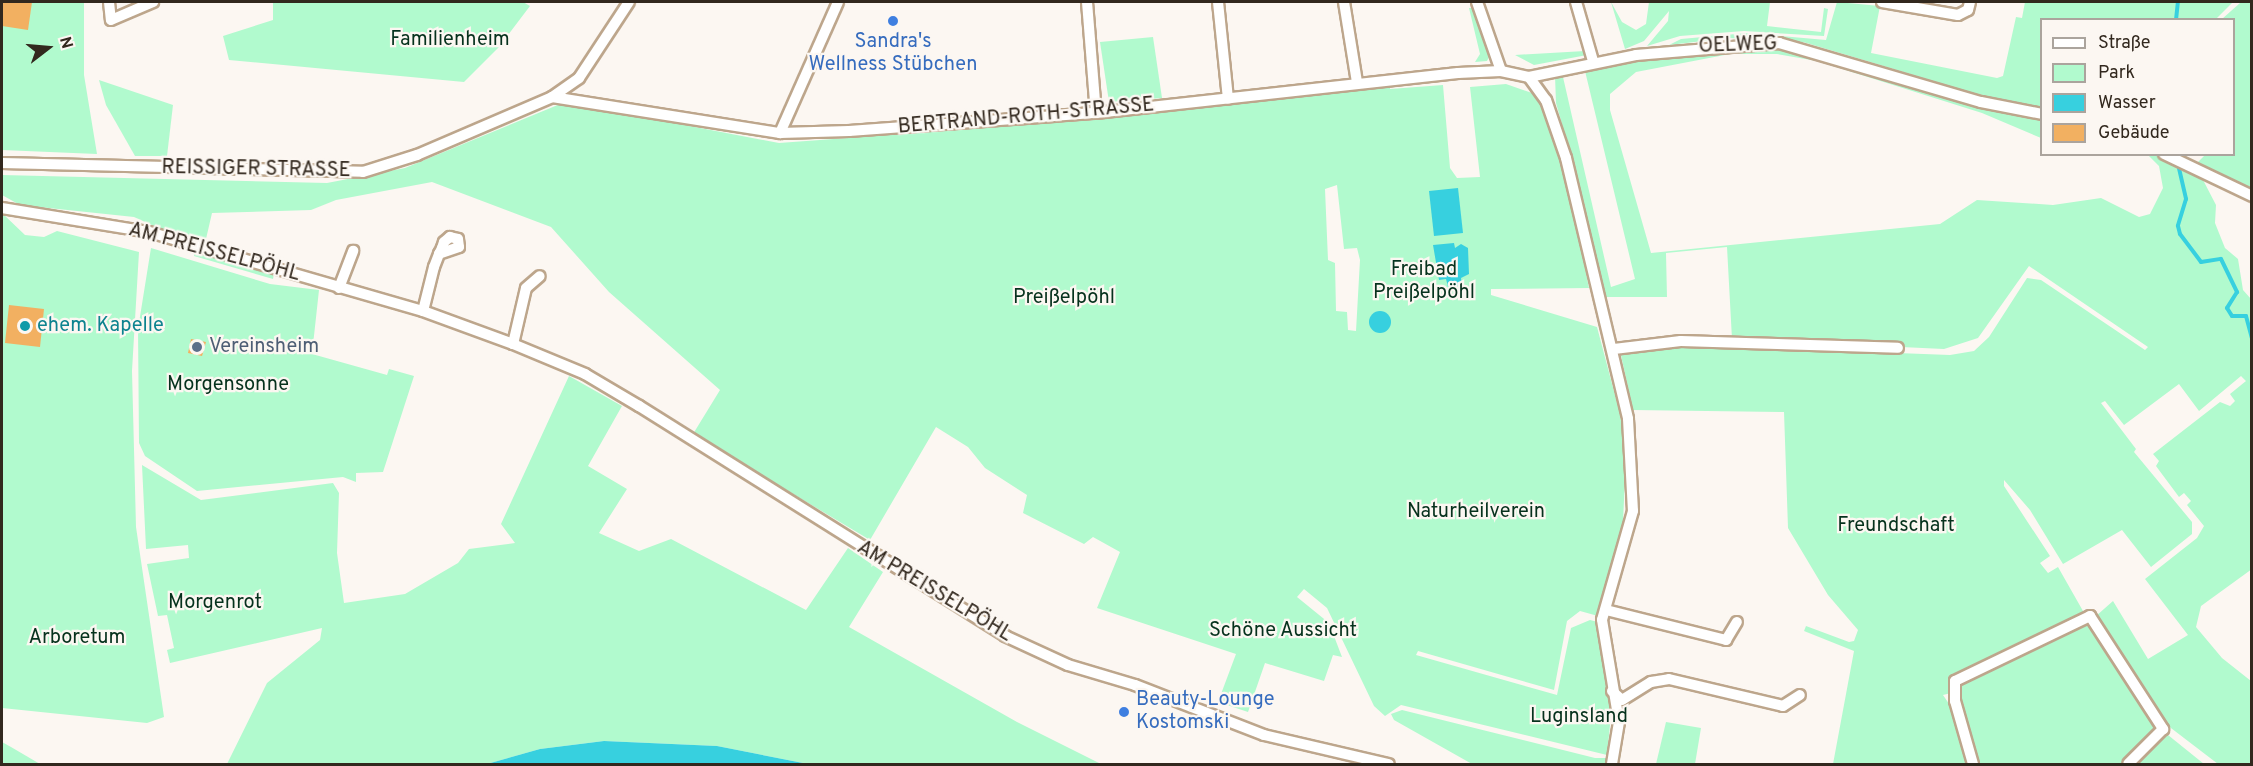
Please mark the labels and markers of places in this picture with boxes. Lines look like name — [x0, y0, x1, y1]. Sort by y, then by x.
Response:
marker: Sandra's Wellness Stübchen — [886, 14, 900, 28]
place label: Sandra's Wellness Stübchen — [808, 30, 978, 77]
place label: ehem. Kapelle — [37, 314, 164, 338]
marker: ehem. Kapelle — [18, 319, 32, 333]
place label: Vereinsheim — [209, 335, 319, 359]
marker: Vereinsheim — [190, 340, 204, 354]
place label: Beauty-Lounge Kostomski — [1136, 688, 1274, 735]
marker: Beauty-Lounge Kostomski — [1117, 705, 1131, 719]

